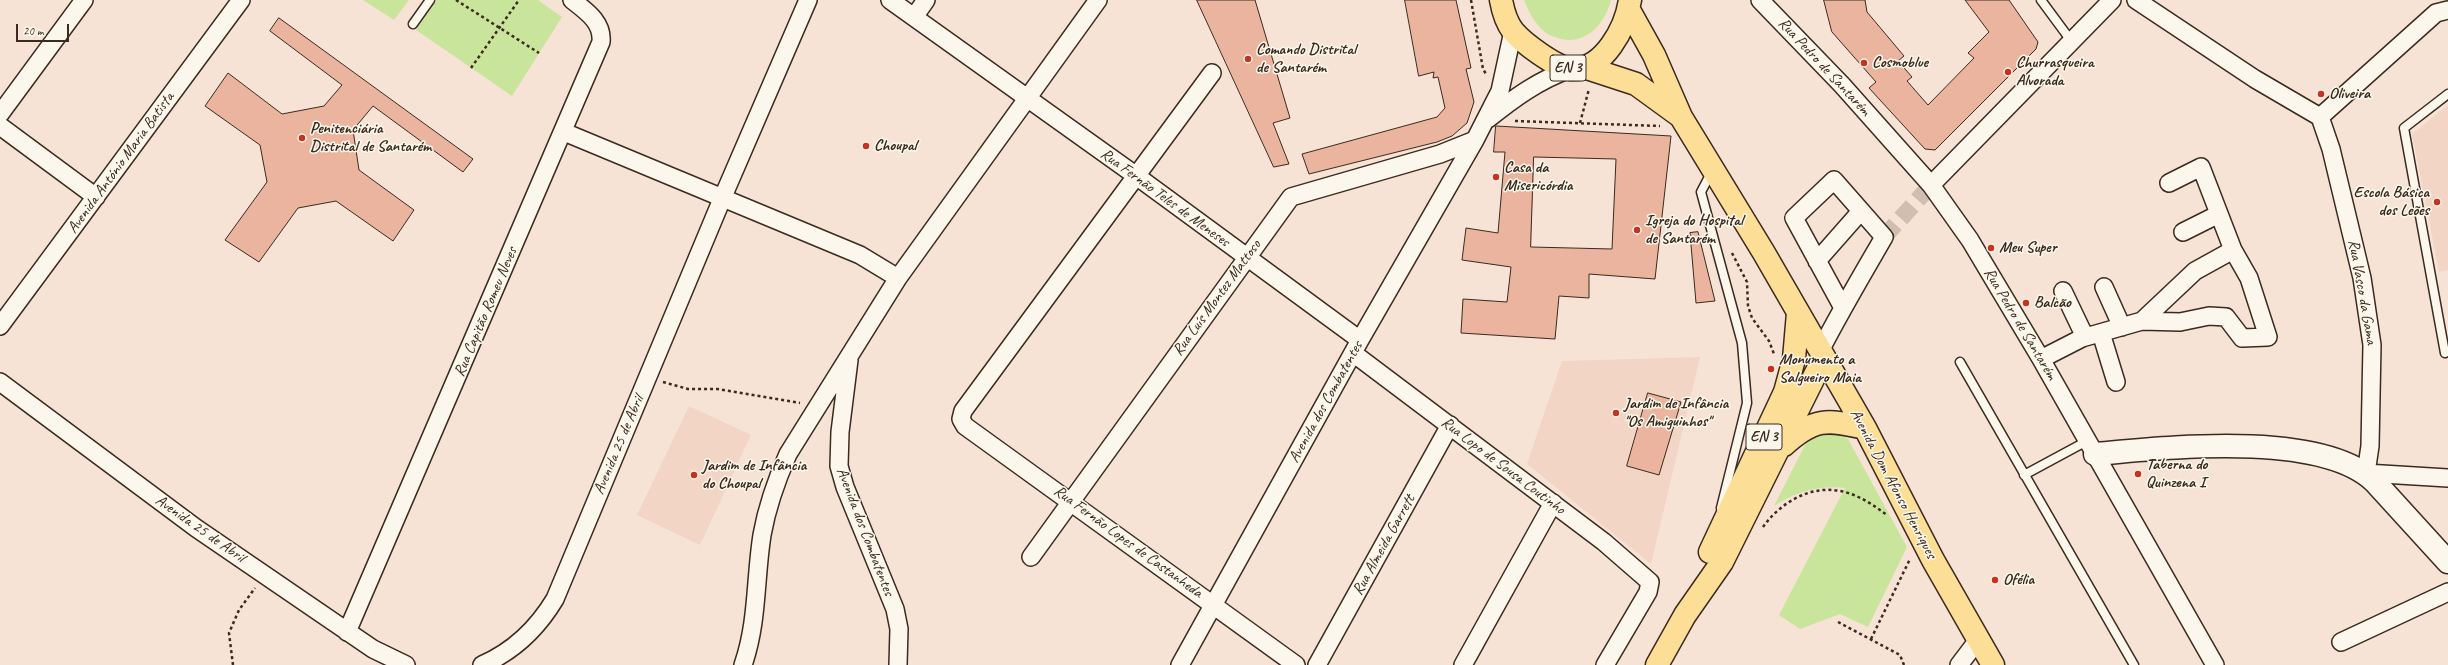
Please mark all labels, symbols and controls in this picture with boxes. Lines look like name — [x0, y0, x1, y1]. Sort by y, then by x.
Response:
street label: Rua Pedro de Santarém — [1774, 14, 1874, 120]
scale bar — [18, 16, 71, 42]
text: 20 m — [23, 23, 43, 39]
place label: Comando Distrital de Santarém — [1256, 40, 1356, 78]
place label: Cosmoblue — [1872, 53, 1928, 73]
place label: Churrasqueira Alvorada — [2016, 53, 2094, 91]
marker: Comando Distrital de Santarém — [1243, 54, 1253, 64]
road number: EN 3 — [1550, 55, 1586, 81]
marker: Cosmoblue — [1859, 58, 1869, 68]
marker: Churrasqueira Alvorada — [2003, 67, 2013, 77]
place label: Oliveira — [2329, 84, 2370, 104]
street label: Avenida António Maria Batista — [63, 89, 179, 237]
marker: Oliveira — [2316, 89, 2326, 99]
place label: Penitenciária Distrital de Santarém — [310, 119, 431, 157]
marker: Penitenciária Distrital de Santarém — [297, 133, 307, 143]
place label: Choupal — [874, 136, 917, 156]
marker: Choupal — [861, 141, 871, 151]
street label: Rua Fernão Teles de Meneses — [1097, 145, 1233, 251]
place label: Casa da Misericórdia — [1504, 158, 1572, 196]
marker: Casa da Misericórdia — [1491, 172, 1501, 182]
place label: Escola Básica dos Leões — [2354, 183, 2429, 221]
marker: Escola Básica dos Leões — [2432, 197, 2442, 207]
place label: Igreja do Hospital de Santarém — [1645, 211, 1743, 249]
marker: Igreja do Hospital de Santarém — [1632, 225, 1642, 235]
street label: Rua Luís Montez Mattoso — [1169, 236, 1265, 360]
place label: Meu Super — [1999, 238, 2056, 258]
street label: Rua Vasco da Gama — [2343, 238, 2381, 346]
marker: Meu Super — [1986, 243, 1996, 253]
street label: Rua Capitão Romeu Neves — [450, 244, 522, 380]
street label: Rua Pedro de Santarém — [1979, 265, 2061, 383]
place label: Balcão — [2034, 293, 2071, 313]
marker: Balcão — [2021, 298, 2031, 308]
street label: Avenida dos Combatentes — [1285, 338, 1367, 466]
place label: Monumento a Salgueiro Maia — [1779, 350, 1861, 388]
marker: Monumento a Salgueiro Maia — [1766, 364, 1776, 374]
street label: Avenida 25 de Abril — [590, 393, 648, 497]
place label: Jardim de Infância "Os Amiguinhos" — [1624, 394, 1728, 432]
street label: Avenida Dom Afonso Henriques — [1845, 406, 1941, 562]
marker: Jardim de Infância "Os Amiguinhos" — [1611, 408, 1621, 418]
street label: Rua Lopo de Sousa Coutinho — [1437, 413, 1569, 519]
road number: EN 3 — [1746, 424, 1782, 450]
place label: Taberna do Quinzena I — [2146, 455, 2207, 493]
place label: Jardim de Infância do Choupal — [702, 456, 806, 494]
street label: Avenida dos Combatentes — [832, 465, 898, 599]
marker: Taberna do Quinzena I — [2133, 469, 2143, 479]
marker: Jardim de Infância do Choupal — [689, 470, 699, 480]
street label: Rua Fernão Lopes de Castanheda — [1050, 482, 1206, 602]
street label: Avenida 25 de Abril — [151, 491, 249, 567]
street label: Rua Almeida Garrett — [1348, 491, 1420, 599]
place label: Ofélia — [2003, 570, 2034, 590]
marker: Ofélia — [1990, 575, 2000, 585]

